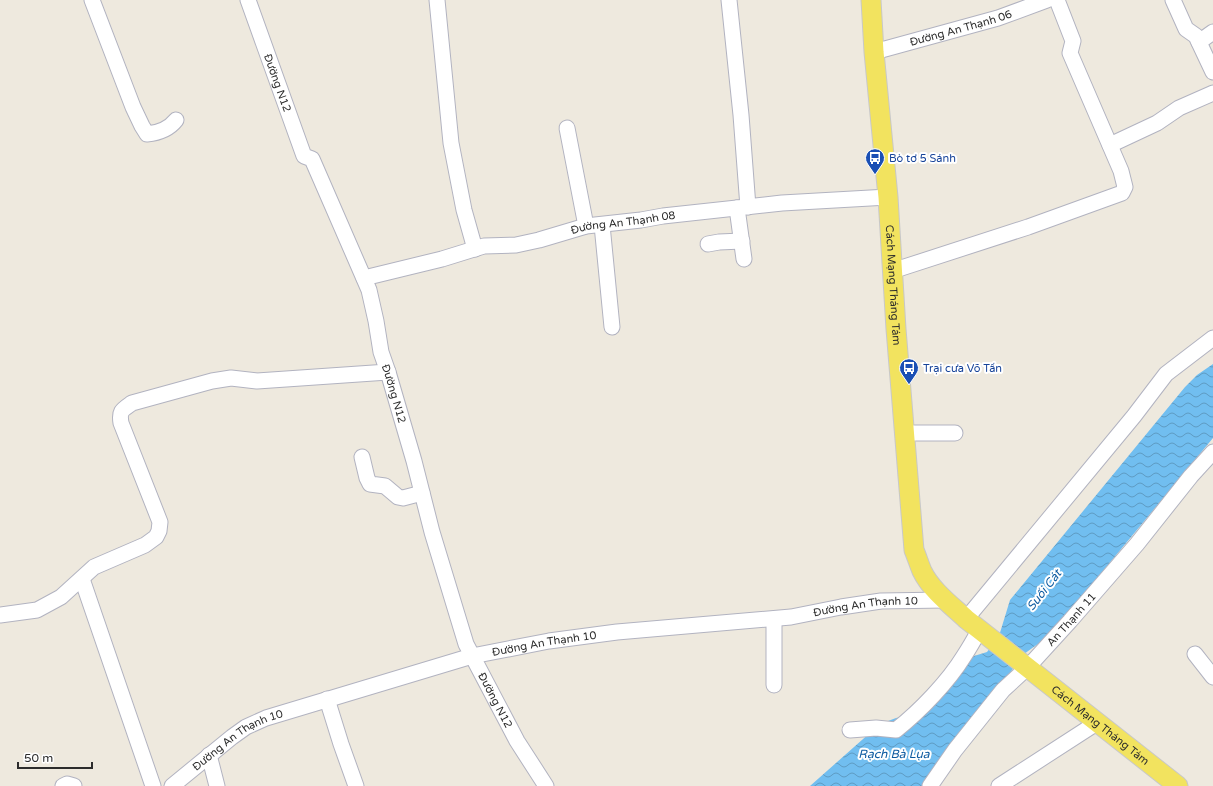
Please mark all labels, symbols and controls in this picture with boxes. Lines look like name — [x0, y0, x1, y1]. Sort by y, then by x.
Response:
street label: Đường An Thạnh 06 — [908, 7, 1014, 49]
street label: Đường N12 — [261, 52, 294, 114]
bus stop icon: Bò tơ 5 Sánh — [864, 147, 886, 175]
place label: Bò tơ 5 Sánh — [889, 152, 956, 165]
street label: Đường An Thạnh 08 — [569, 209, 676, 237]
street label: Cách Mạng Tháng Tám — [883, 224, 903, 346]
bus stop icon: Trại cưa Võ Tấn — [898, 357, 920, 385]
street label: Đường N12 — [379, 362, 409, 425]
place label: Trại cưa Võ Tấn — [923, 362, 1002, 375]
water label: Suối Cát — [1024, 566, 1065, 613]
street label: An Thạnh 11 — [1044, 590, 1099, 649]
street label: Đường An Thạnh 10 — [812, 594, 918, 619]
street label: Đường An Thạnh 10 — [491, 629, 597, 659]
street label: Đường N12 — [475, 670, 515, 730]
street label: Cách Mạng Tháng Tám — [1049, 683, 1152, 768]
street label: Đường An Thạnh 10 — [190, 707, 285, 774]
scale bar — [18, 744, 92, 770]
water label: Rạch Bà Lụa — [858, 747, 930, 761]
text: 50 m — [24, 751, 53, 765]

